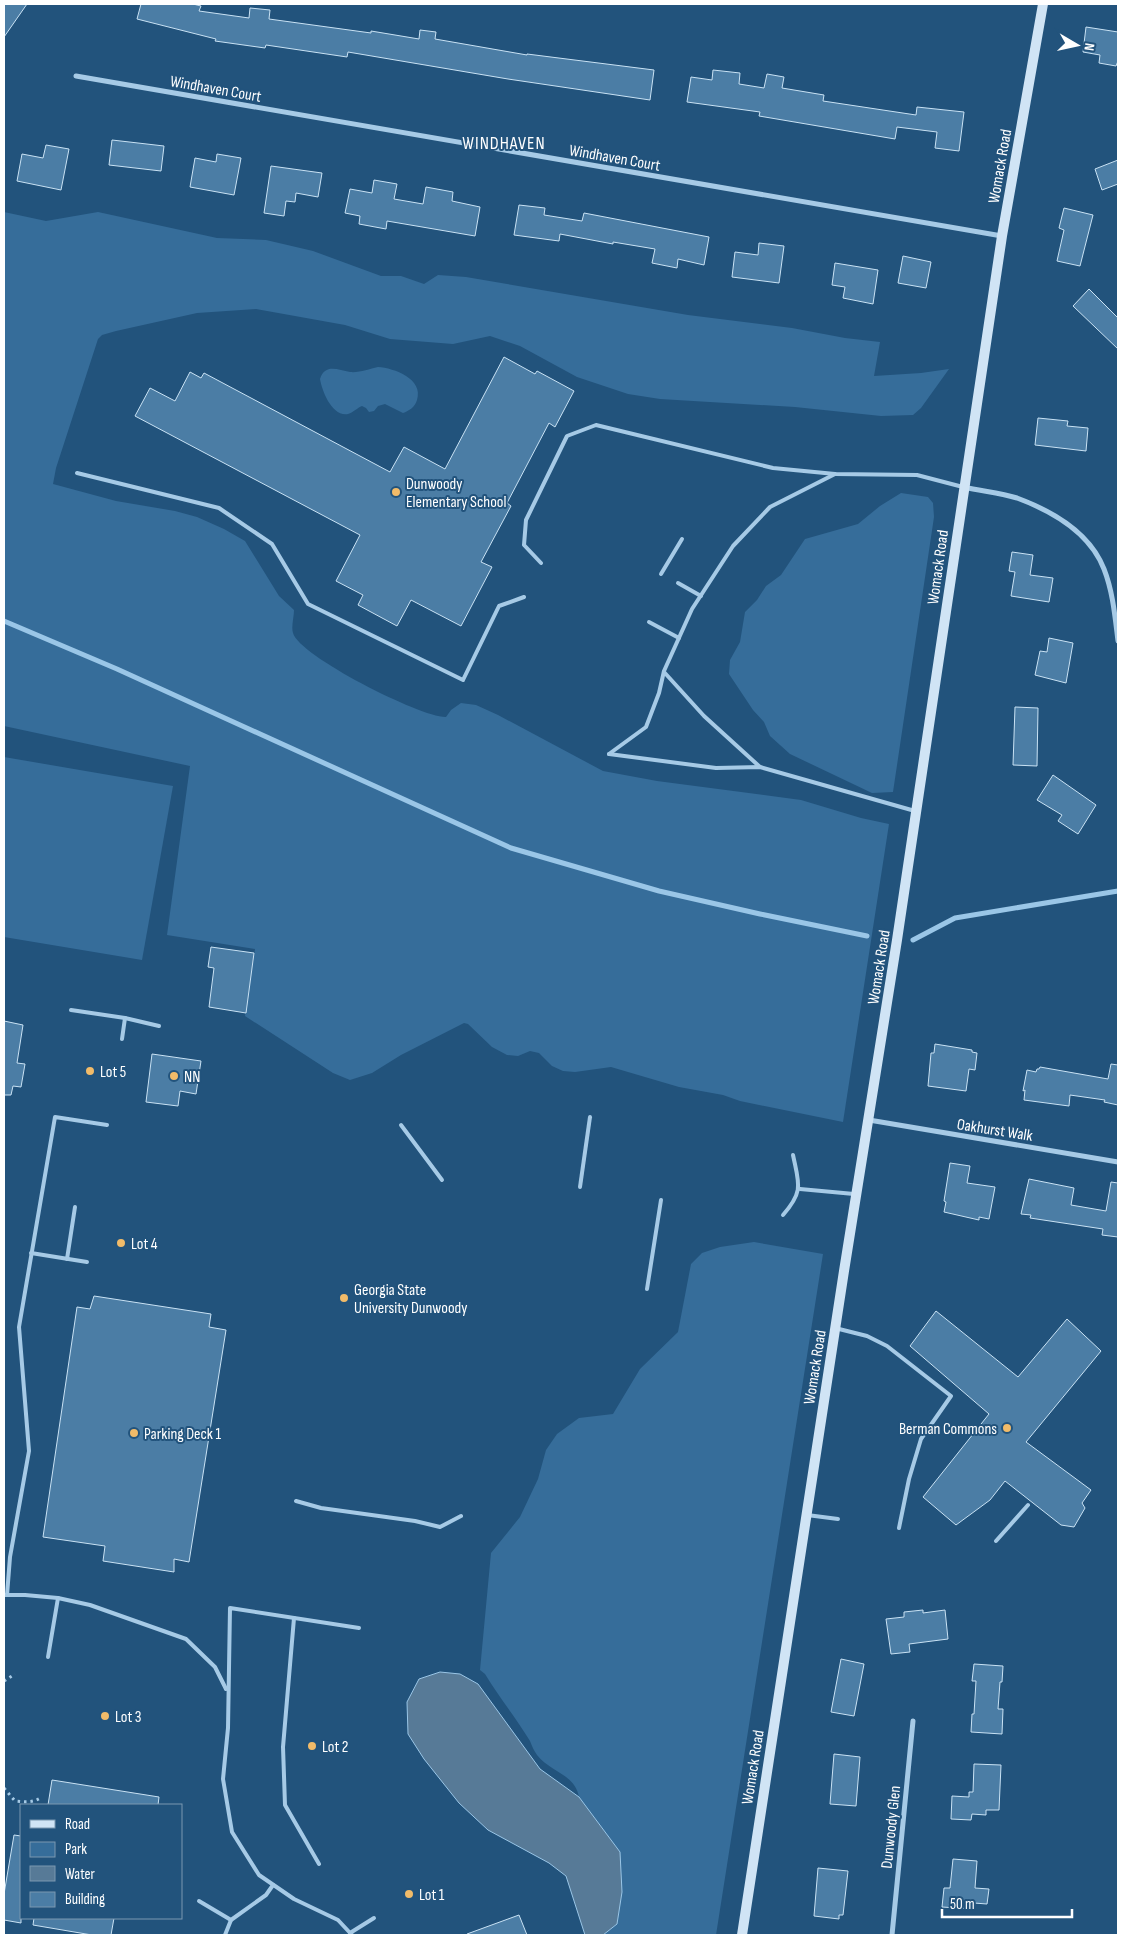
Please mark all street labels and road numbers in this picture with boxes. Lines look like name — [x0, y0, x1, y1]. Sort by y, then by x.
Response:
street label: Windhaven Court — [169, 72, 263, 107]
street label: Womack Road — [985, 128, 1016, 205]
street label: Windhaven Court — [568, 141, 662, 176]
street label: Womack Road — [924, 529, 953, 606]
street label: Womack Road — [864, 929, 895, 1006]
street label: Oakhurst Walk — [956, 1115, 1034, 1146]
street label: Womack Road — [800, 1329, 831, 1406]
street label: Womack Road — [738, 1729, 769, 1806]
street label: Dunwoody Glen — [878, 1785, 905, 1870]

